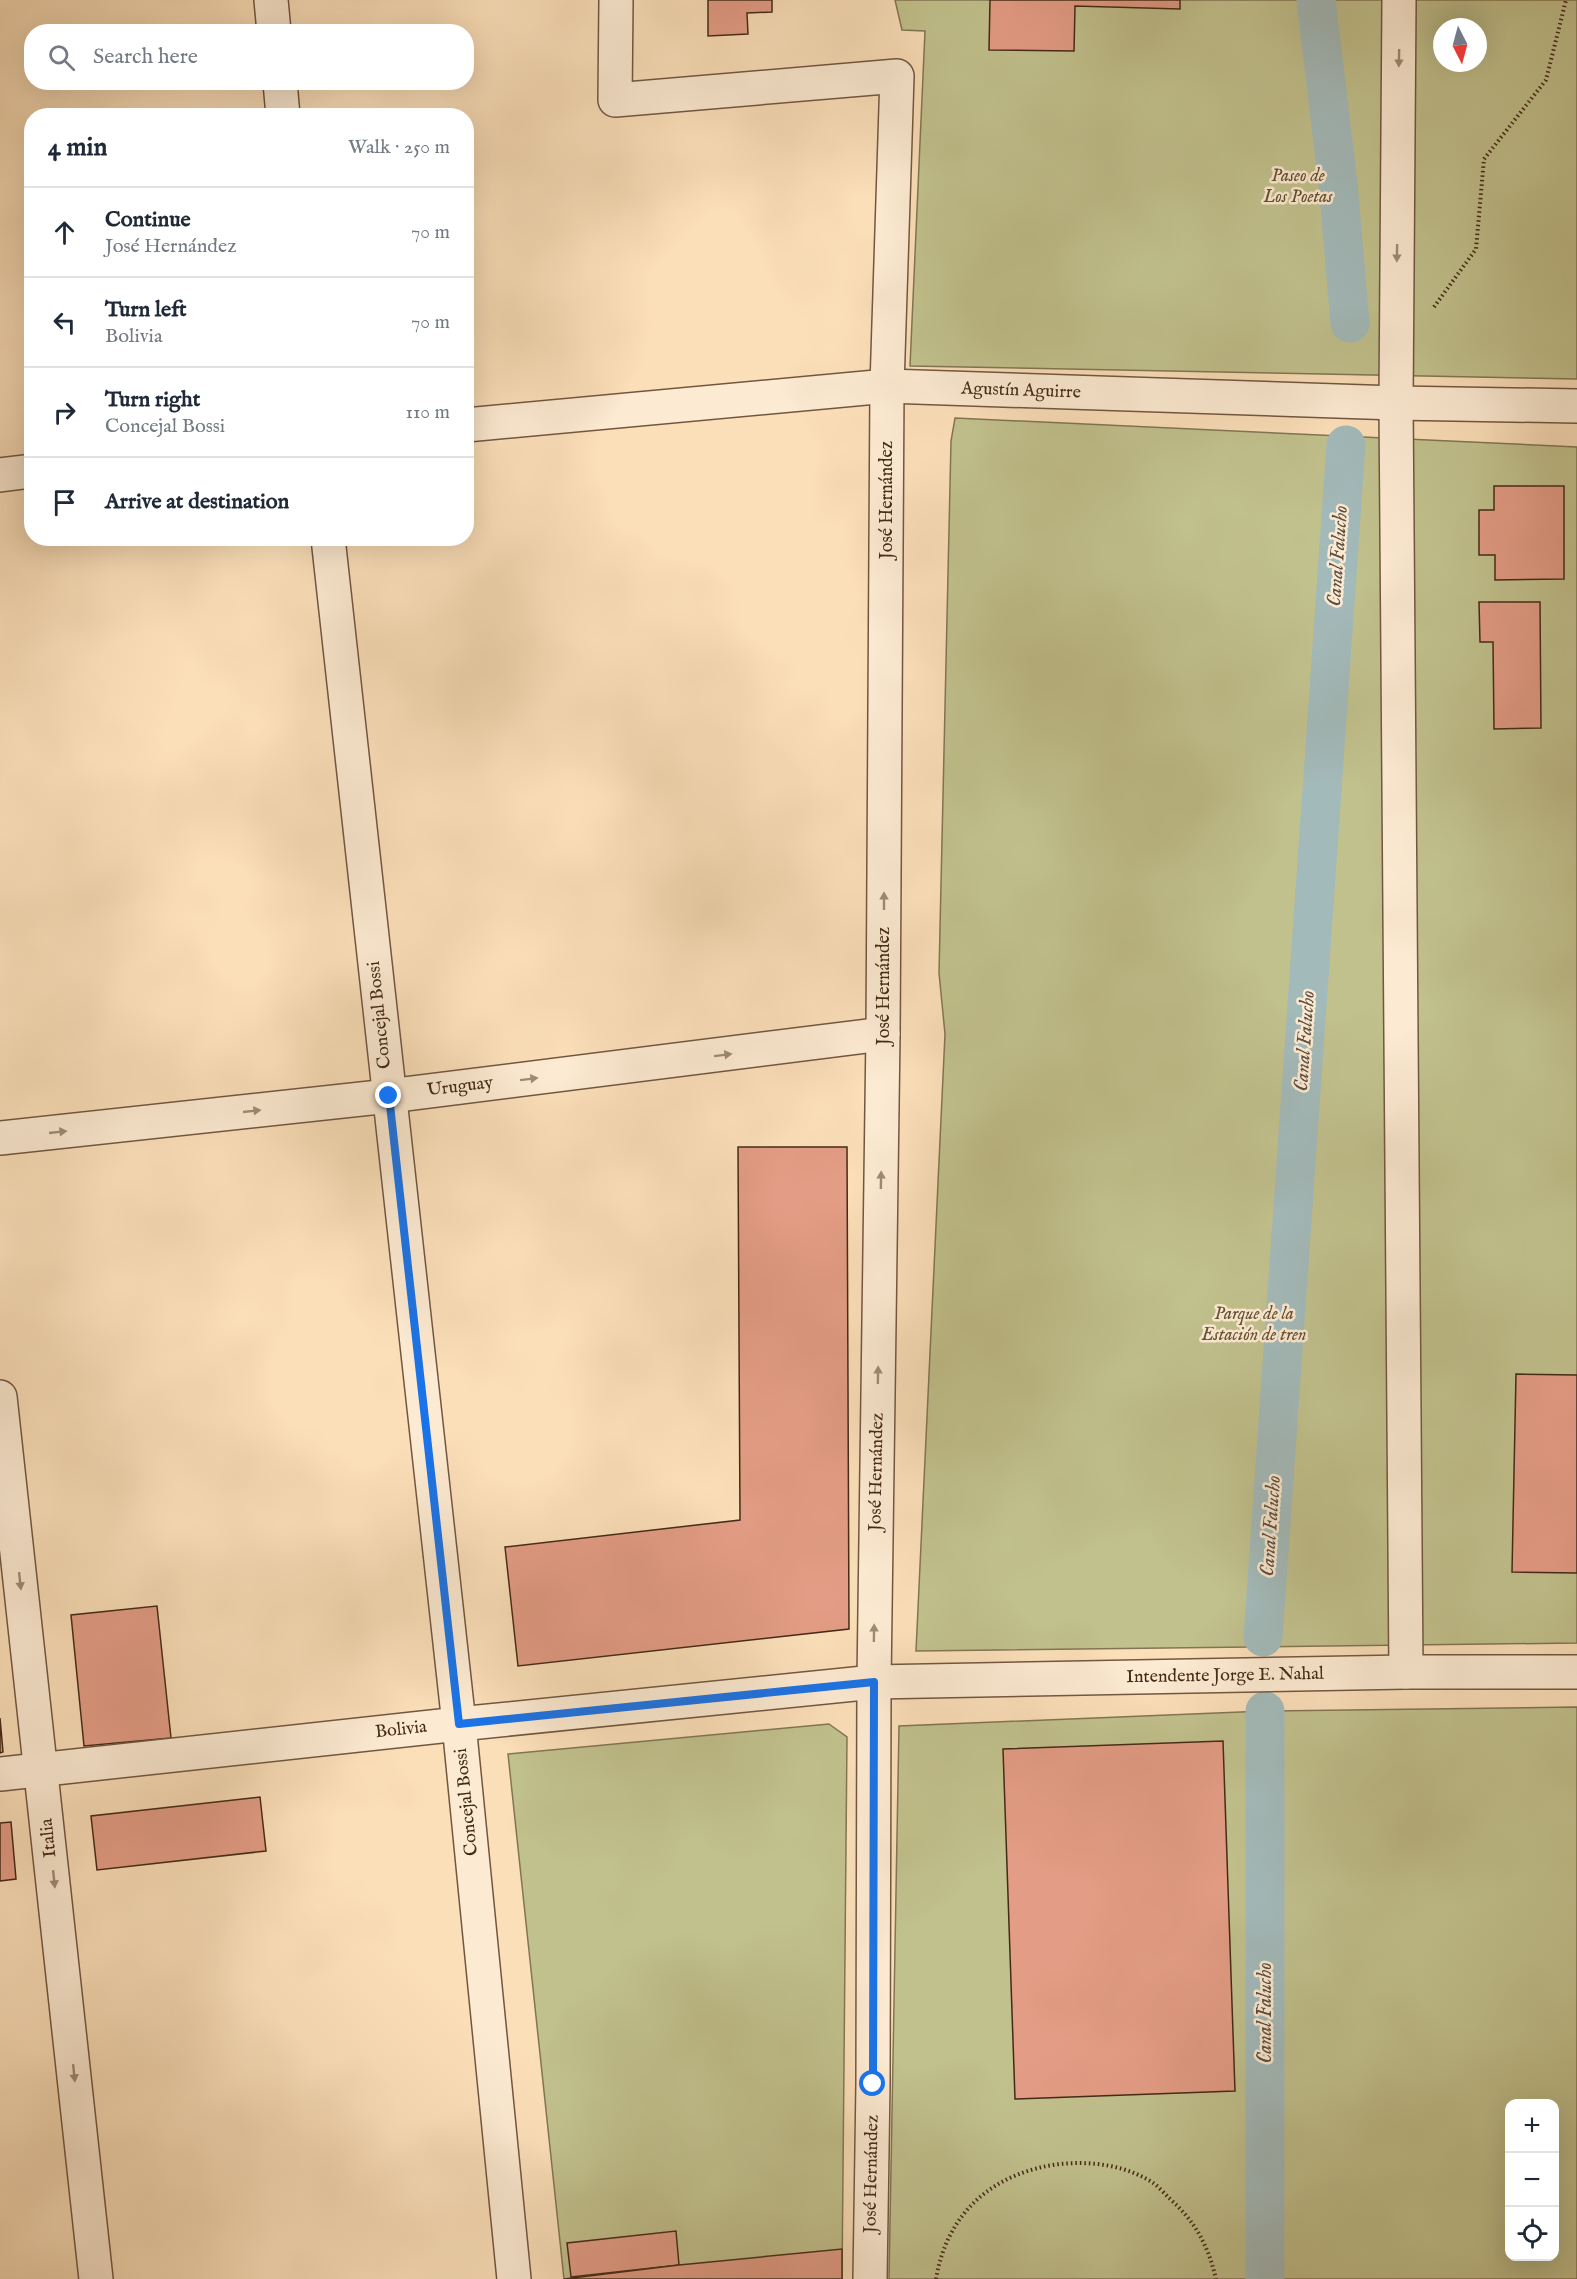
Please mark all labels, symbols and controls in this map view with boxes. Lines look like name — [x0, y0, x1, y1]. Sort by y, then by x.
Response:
north arrow — [1433, 18, 1487, 72]
search box — [24, 24, 474, 90]
icon: search — [45, 41, 78, 74]
text: Search here — [93, 43, 198, 71]
one-way arrow — [1394, 49, 1404, 68]
text: 4 min — [48, 131, 107, 164]
text: Walk · 250 m — [348, 135, 450, 160]
park label: Paseo de Los Poetas — [1263, 165, 1333, 209]
text: Continue — [105, 206, 191, 234]
icon: ahead — [48, 216, 81, 249]
text: 70 m — [411, 220, 450, 245]
text: José Hernández — [105, 234, 236, 259]
one-way arrow — [1392, 244, 1402, 263]
text: Turn left — [105, 296, 187, 324]
icon: left — [48, 306, 81, 339]
text: 70 m — [411, 310, 450, 335]
text: Bolivia — [105, 324, 163, 349]
street label: Agustín Aguirre — [960, 377, 1081, 405]
text: Turn right — [105, 386, 200, 414]
icon: right — [48, 396, 81, 429]
text: 110 m — [406, 400, 450, 425]
text: Concejal Bossi — [105, 414, 225, 439]
street label: José Hernández — [876, 441, 899, 561]
icon: arrive — [48, 486, 81, 519]
text: Arrive at destination — [105, 488, 289, 516]
water label: Canal Falucho — [1322, 505, 1354, 607]
one-way arrow — [879, 891, 889, 910]
street label: José Hernández — [873, 927, 896, 1047]
street label: Concejal Bossi — [363, 960, 397, 1070]
water label: Canal Falucho — [1289, 990, 1321, 1092]
one-way arrow — [713, 1050, 732, 1059]
street label: Uruguay — [426, 1072, 494, 1102]
one-way arrow — [520, 1074, 539, 1083]
route end — [375, 1082, 401, 1108]
one-way arrow — [243, 1106, 262, 1116]
one-way arrow — [49, 1127, 68, 1137]
one-way arrow — [876, 1170, 886, 1189]
park label: Parque de la Estación de tren — [1201, 1303, 1306, 1347]
one-way arrow — [873, 1365, 883, 1384]
street label: José Hernández — [864, 1413, 890, 1533]
water label: Canal Falucho — [1255, 1475, 1287, 1577]
one-way arrow — [15, 1571, 25, 1590]
one-way arrow — [870, 1623, 879, 1642]
street label: Intendente Jorge E. Nahal — [1126, 1663, 1324, 1689]
street label: Bolivia — [374, 1716, 428, 1744]
street label: Concejal Bossi — [450, 1747, 484, 1857]
street label: Italia — [35, 1817, 62, 1859]
one-way arrow — [49, 1869, 59, 1888]
water label: Canal Falucho — [1253, 1962, 1278, 2064]
one-way arrow — [69, 2063, 79, 2082]
route start — [859, 2070, 885, 2096]
map controls — [1505, 2099, 1559, 2261]
button: + — [1505, 2099, 1559, 2153]
street label: José Hernández — [859, 2115, 885, 2235]
button: − — [1505, 2153, 1559, 2207]
button: locate — [1505, 2207, 1559, 2261]

